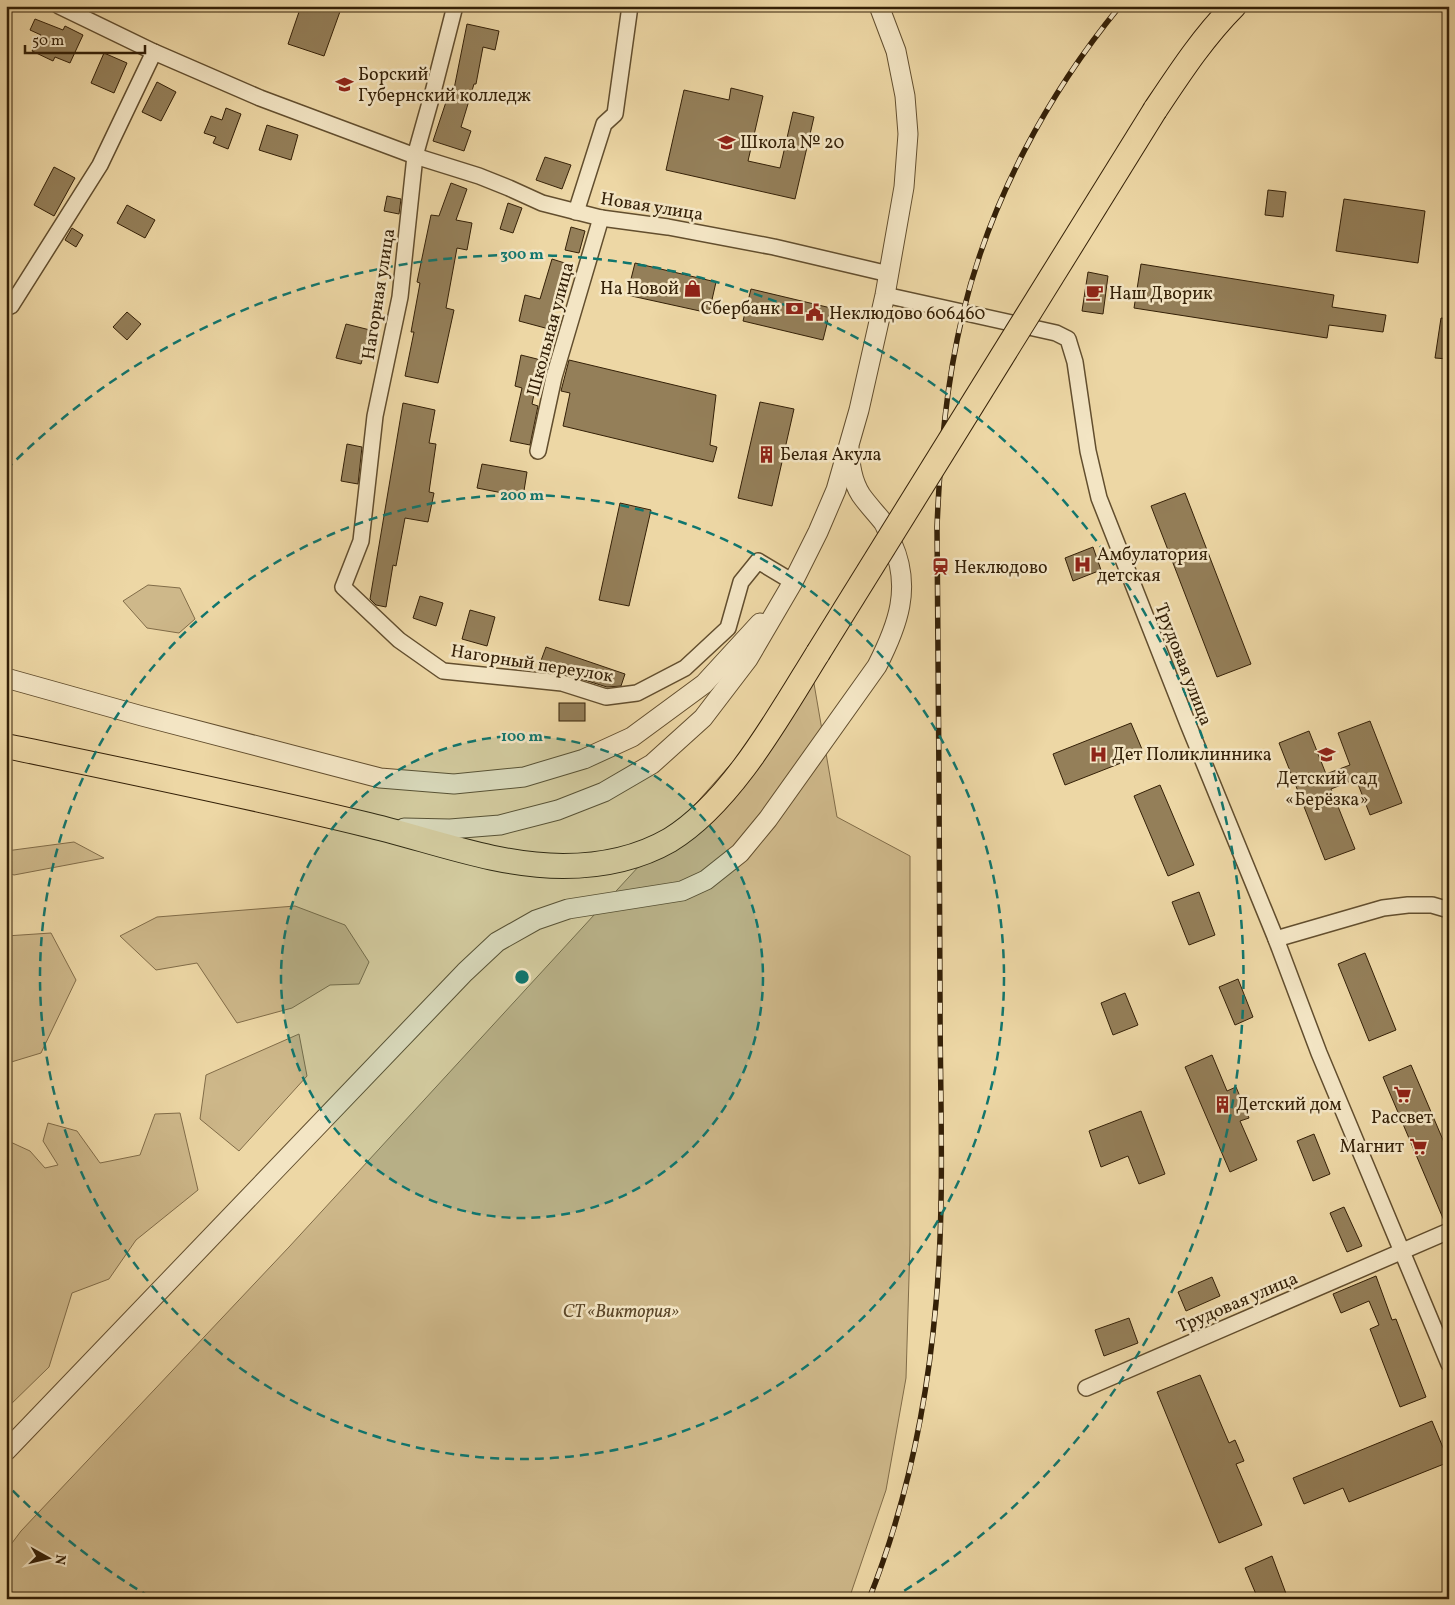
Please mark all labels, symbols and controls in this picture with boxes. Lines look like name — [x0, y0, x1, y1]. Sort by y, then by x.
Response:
scale bar — [25, 22, 145, 54]
text: 50 m — [32, 31, 64, 52]
place label: Борский Губернский колледж — [358, 63, 531, 109]
school or university icon: Борский Губернский колледж — [334, 74, 354, 94]
place label: Школа № 20 — [740, 131, 845, 156]
school or university icon: Школа № 20 — [716, 132, 736, 152]
street label: Новая улица — [599, 187, 705, 228]
street label: Нагорная улица — [357, 227, 402, 362]
text: 300 m — [500, 245, 544, 266]
street label: Школьная улица — [522, 259, 581, 399]
place label: На Новой — [600, 277, 679, 302]
shop icon: На Новой — [683, 278, 703, 298]
place label: Наш Дворик — [1109, 282, 1213, 307]
cafe icon: Наш Дворик — [1085, 283, 1105, 303]
place label: Сбербанк — [701, 297, 780, 322]
bank icon: Сбербанк — [784, 298, 804, 318]
place label: Неклюдово 606460 — [829, 302, 986, 327]
public building icon: Неклюдово 606460 — [805, 303, 825, 323]
place label: Белая Акула — [780, 443, 882, 468]
building icon: Белая Акула — [756, 444, 776, 464]
text: 200 m — [500, 486, 544, 507]
place label: Амбулатория детская — [1097, 543, 1208, 589]
hospital icon: Амбулатория детская — [1073, 554, 1093, 574]
place label: Неклюдово — [954, 556, 1048, 581]
station icon: Неклюдово — [930, 557, 950, 577]
street label: Трудовая улица — [1148, 600, 1217, 730]
street label: Нагорный переулок — [449, 639, 615, 690]
text: 100 m — [501, 727, 544, 748]
place label: Дет Поликлинника — [1112, 743, 1272, 768]
hospital icon: Дет Поликлинника — [1088, 744, 1108, 764]
school or university icon: Детский сад «Берёзка» — [1317, 745, 1337, 765]
place label: Детский сад «Берёзка» — [1277, 767, 1377, 813]
centre of rings — [513, 968, 531, 986]
supermarket icon: Рассвет — [1392, 1084, 1412, 1104]
place label: Детский дом — [1236, 1093, 1342, 1118]
building icon: Детский дом — [1212, 1094, 1232, 1114]
place label: Рассвет — [1371, 1106, 1433, 1131]
place label: Магнит — [1340, 1135, 1404, 1160]
supermarket icon: Магнит — [1408, 1136, 1428, 1156]
street label: Трудовая улица — [1173, 1267, 1302, 1340]
park label: СТ «Виктория» — [563, 1300, 679, 1325]
north arrow — [22, 1532, 72, 1582]
text: N — [49, 1553, 70, 1566]

